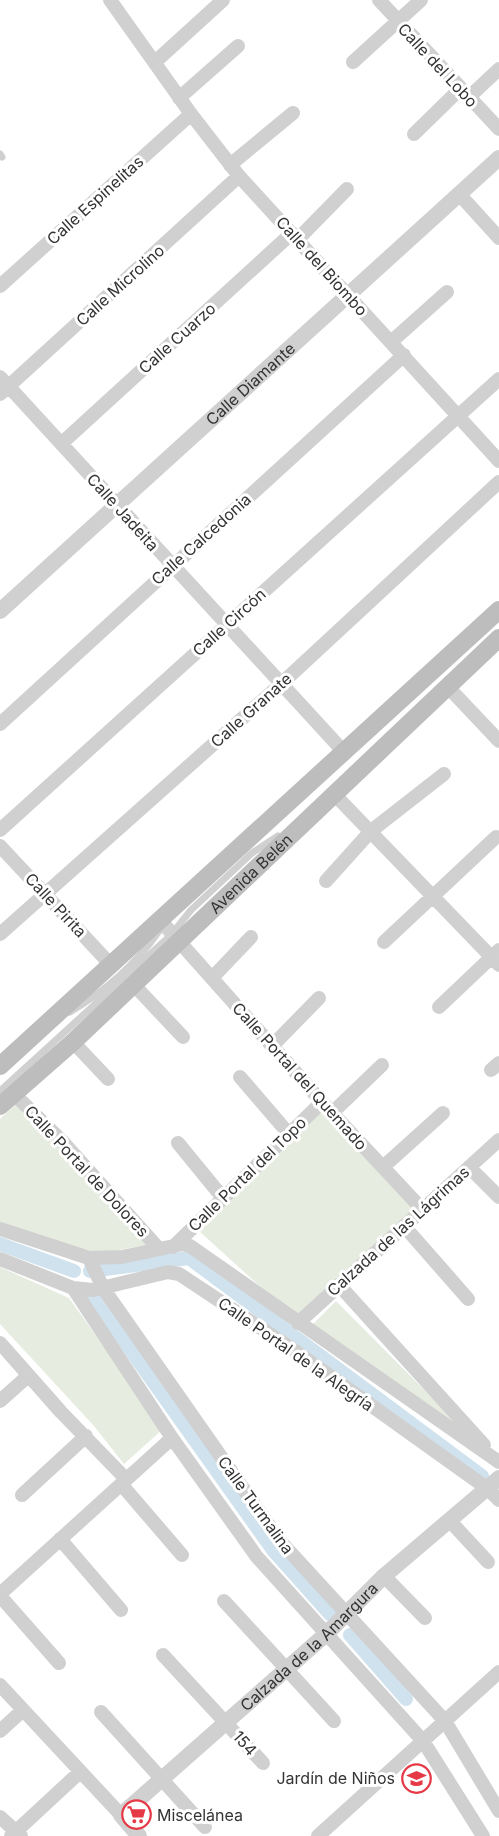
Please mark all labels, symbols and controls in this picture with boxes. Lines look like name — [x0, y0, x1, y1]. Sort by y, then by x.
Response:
street label: Calle del Lobo — [394, 19, 482, 111]
street label: Calle Espinelitas — [43, 151, 147, 249]
street label: Calle del Biombo — [272, 212, 372, 320]
street label: Calle Microlino — [72, 240, 168, 330]
street label: Calle Cuarzo — [134, 298, 220, 378]
street label: Calle Diamante — [202, 338, 299, 429]
street label: Calle Jadeita — [83, 469, 163, 555]
street label: Calle Calcedonia — [147, 489, 255, 589]
street label: Calle Circón — [188, 584, 270, 660]
street label: Calle Granate — [206, 668, 296, 752]
street label: Avenida Belén — [205, 829, 296, 918]
street label: Calle Pirita — [21, 869, 91, 941]
street label: Calle Portal del Quemado — [228, 998, 372, 1154]
street label: Calle Portal de Dolores — [21, 1101, 153, 1241]
street label: Calle Portal del Topo — [184, 1112, 310, 1236]
street label: Calzada de las Lágrimas — [323, 1162, 473, 1300]
street label: Calle Portal de la Alegría — [214, 1293, 378, 1415]
street label: Calle Turmalina — [214, 1452, 298, 1558]
street label: Calzada de la Amargura — [236, 1578, 382, 1715]
street label: 154 — [229, 1726, 261, 1760]
school or university icon: Jardín de Niños — [400, 1762, 432, 1794]
place label: Jardín de Niños — [276, 1768, 395, 1788]
supermarket icon: Miscelánea — [120, 1799, 152, 1831]
place label: Miscelánea — [157, 1805, 243, 1825]

